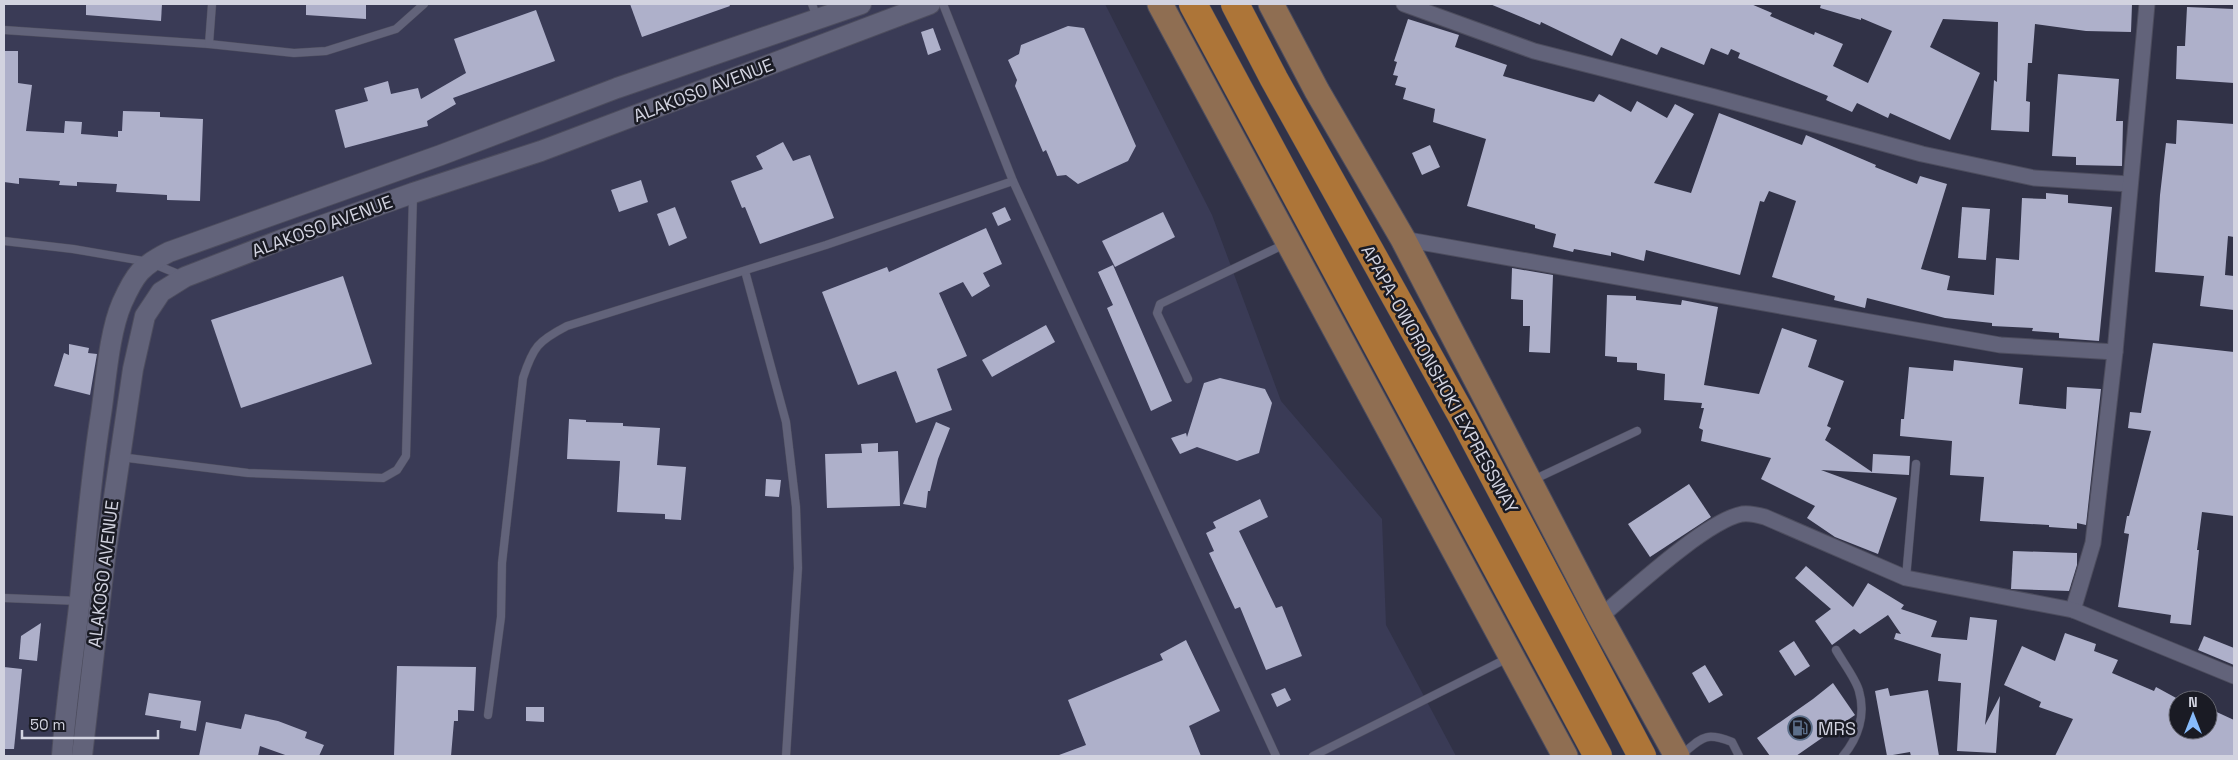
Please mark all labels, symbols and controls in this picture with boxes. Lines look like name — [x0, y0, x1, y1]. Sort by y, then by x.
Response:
street label: ALAKOSO AVENUE — [630, 53, 776, 127]
street label: ALAKOSO AVENUE — [248, 190, 396, 262]
street label: APAPA-OWORONSHOKI EXPRESSWAY — [1356, 241, 1524, 517]
street label: ALAKOSO AVENUE — [83, 499, 123, 649]
north arrow — [2168, 690, 2218, 740]
text: N — [2188, 693, 2198, 711]
scale bar — [22, 708, 159, 740]
text: 50 m — [30, 715, 65, 734]
fuel station icon: MRS — [1787, 715, 1813, 741]
place label: MRS — [1818, 717, 1856, 740]

